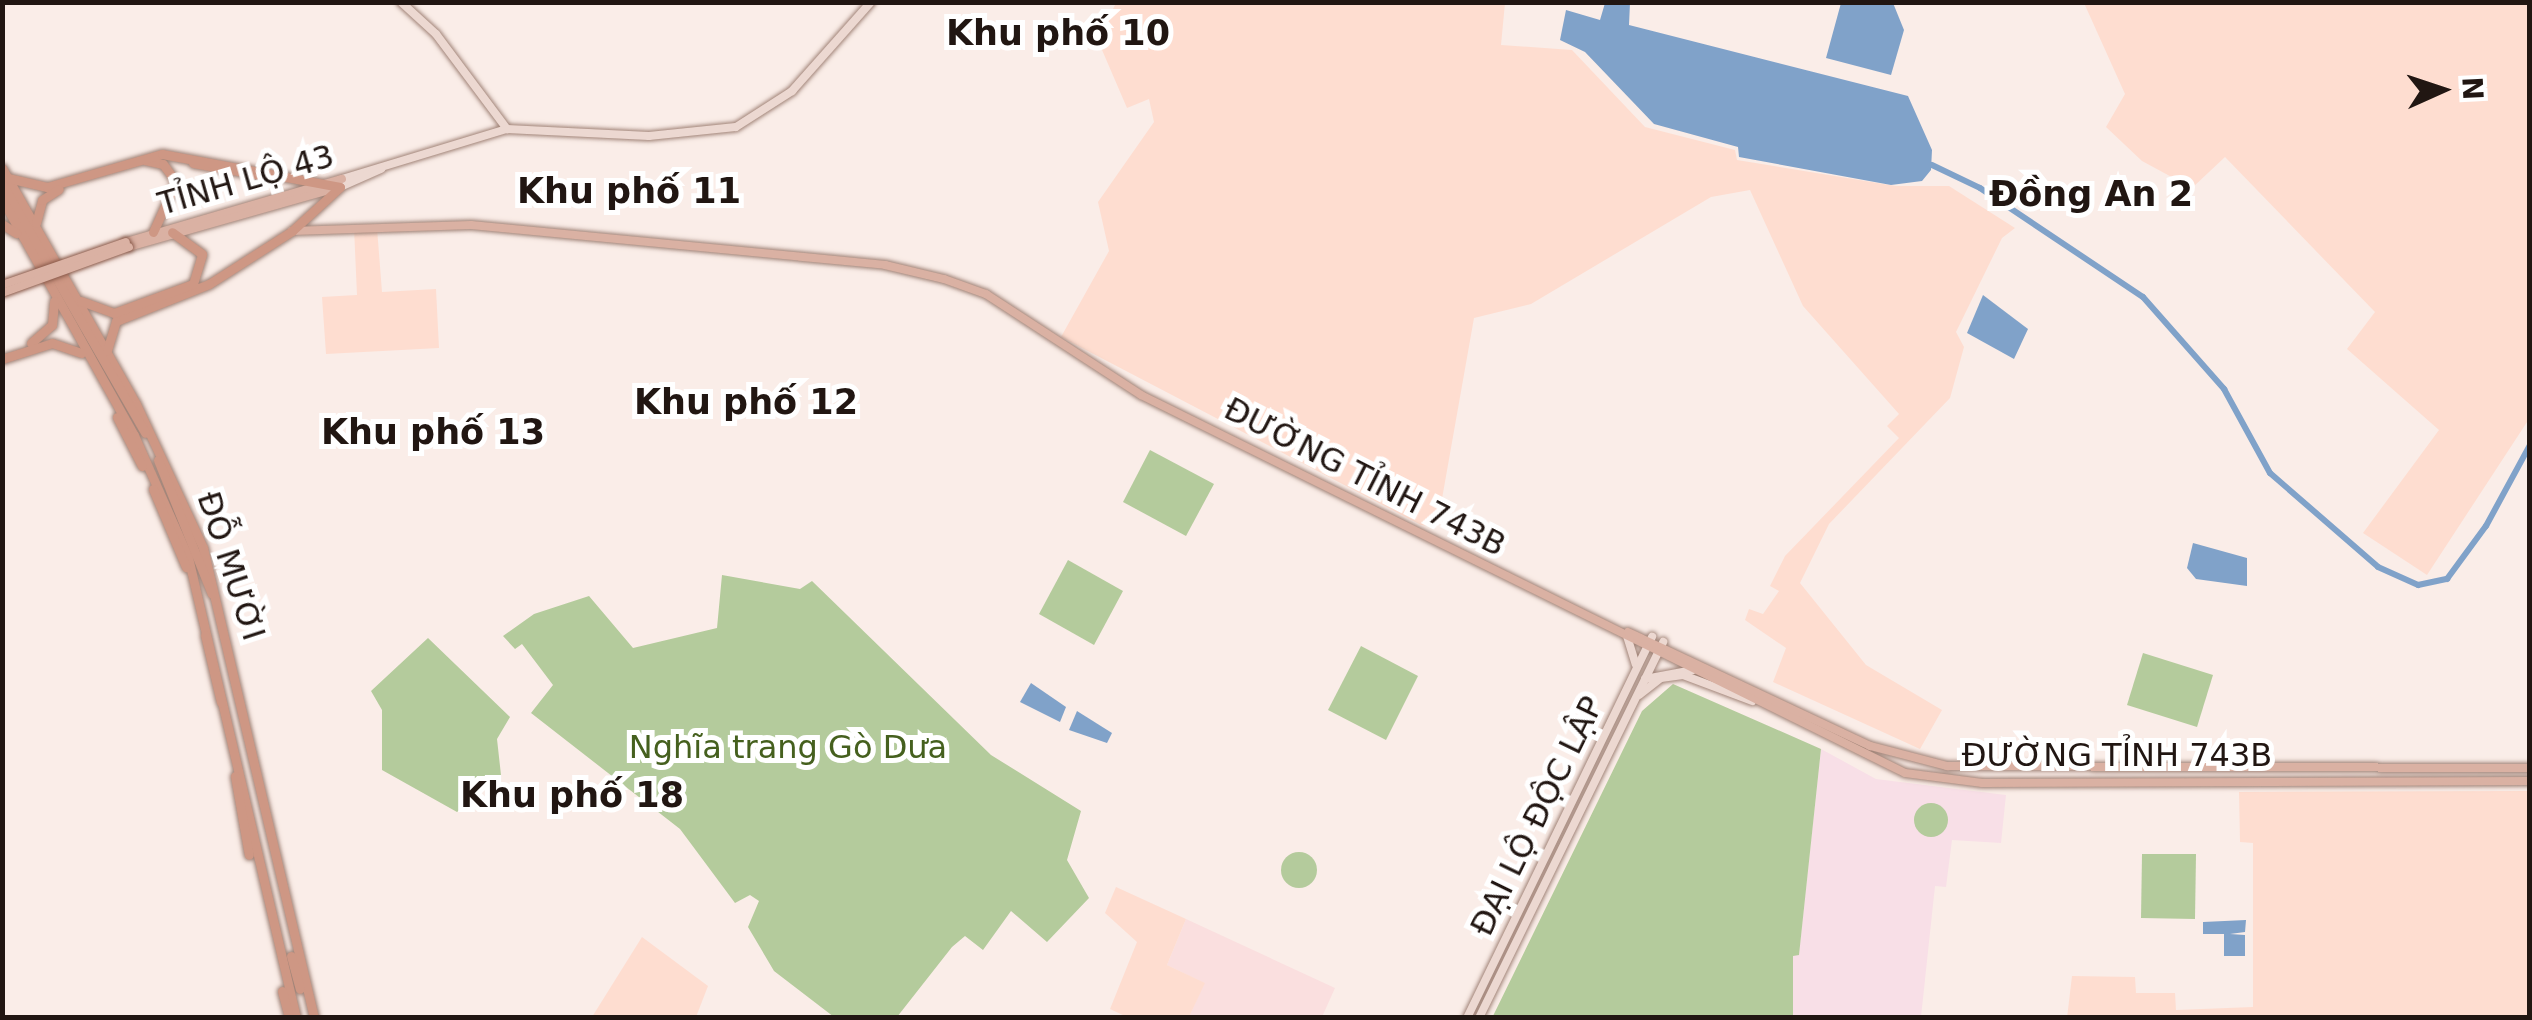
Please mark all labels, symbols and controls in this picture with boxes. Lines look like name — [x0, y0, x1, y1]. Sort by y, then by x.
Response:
district label: Khu phố 10 — [946, 12, 1170, 54]
north arrow — [2392, 40, 2492, 140]
text: N — [2455, 76, 2490, 101]
street label: TỈNH LỘ 43 — [154, 137, 338, 223]
district label: Khu phố 11 — [517, 170, 741, 212]
district label: Đồng An 2 — [1989, 173, 2193, 215]
district label: Khu phố 12 — [634, 381, 858, 423]
street label: ĐƯỜNG TỈNH 743B — [1218, 389, 1512, 565]
district label: Khu phố 13 — [321, 411, 545, 453]
street label: ĐỖ MƯỜI — [189, 487, 273, 645]
street label: ĐẠI LỘ ĐỘC LẬP — [1463, 690, 1611, 942]
park label: Nghĩa trang Gò Dưa — [629, 728, 947, 766]
street label: ĐƯỜNG TỈNH 743B — [1962, 736, 2272, 774]
district label: Khu phố 18 — [460, 774, 684, 816]

